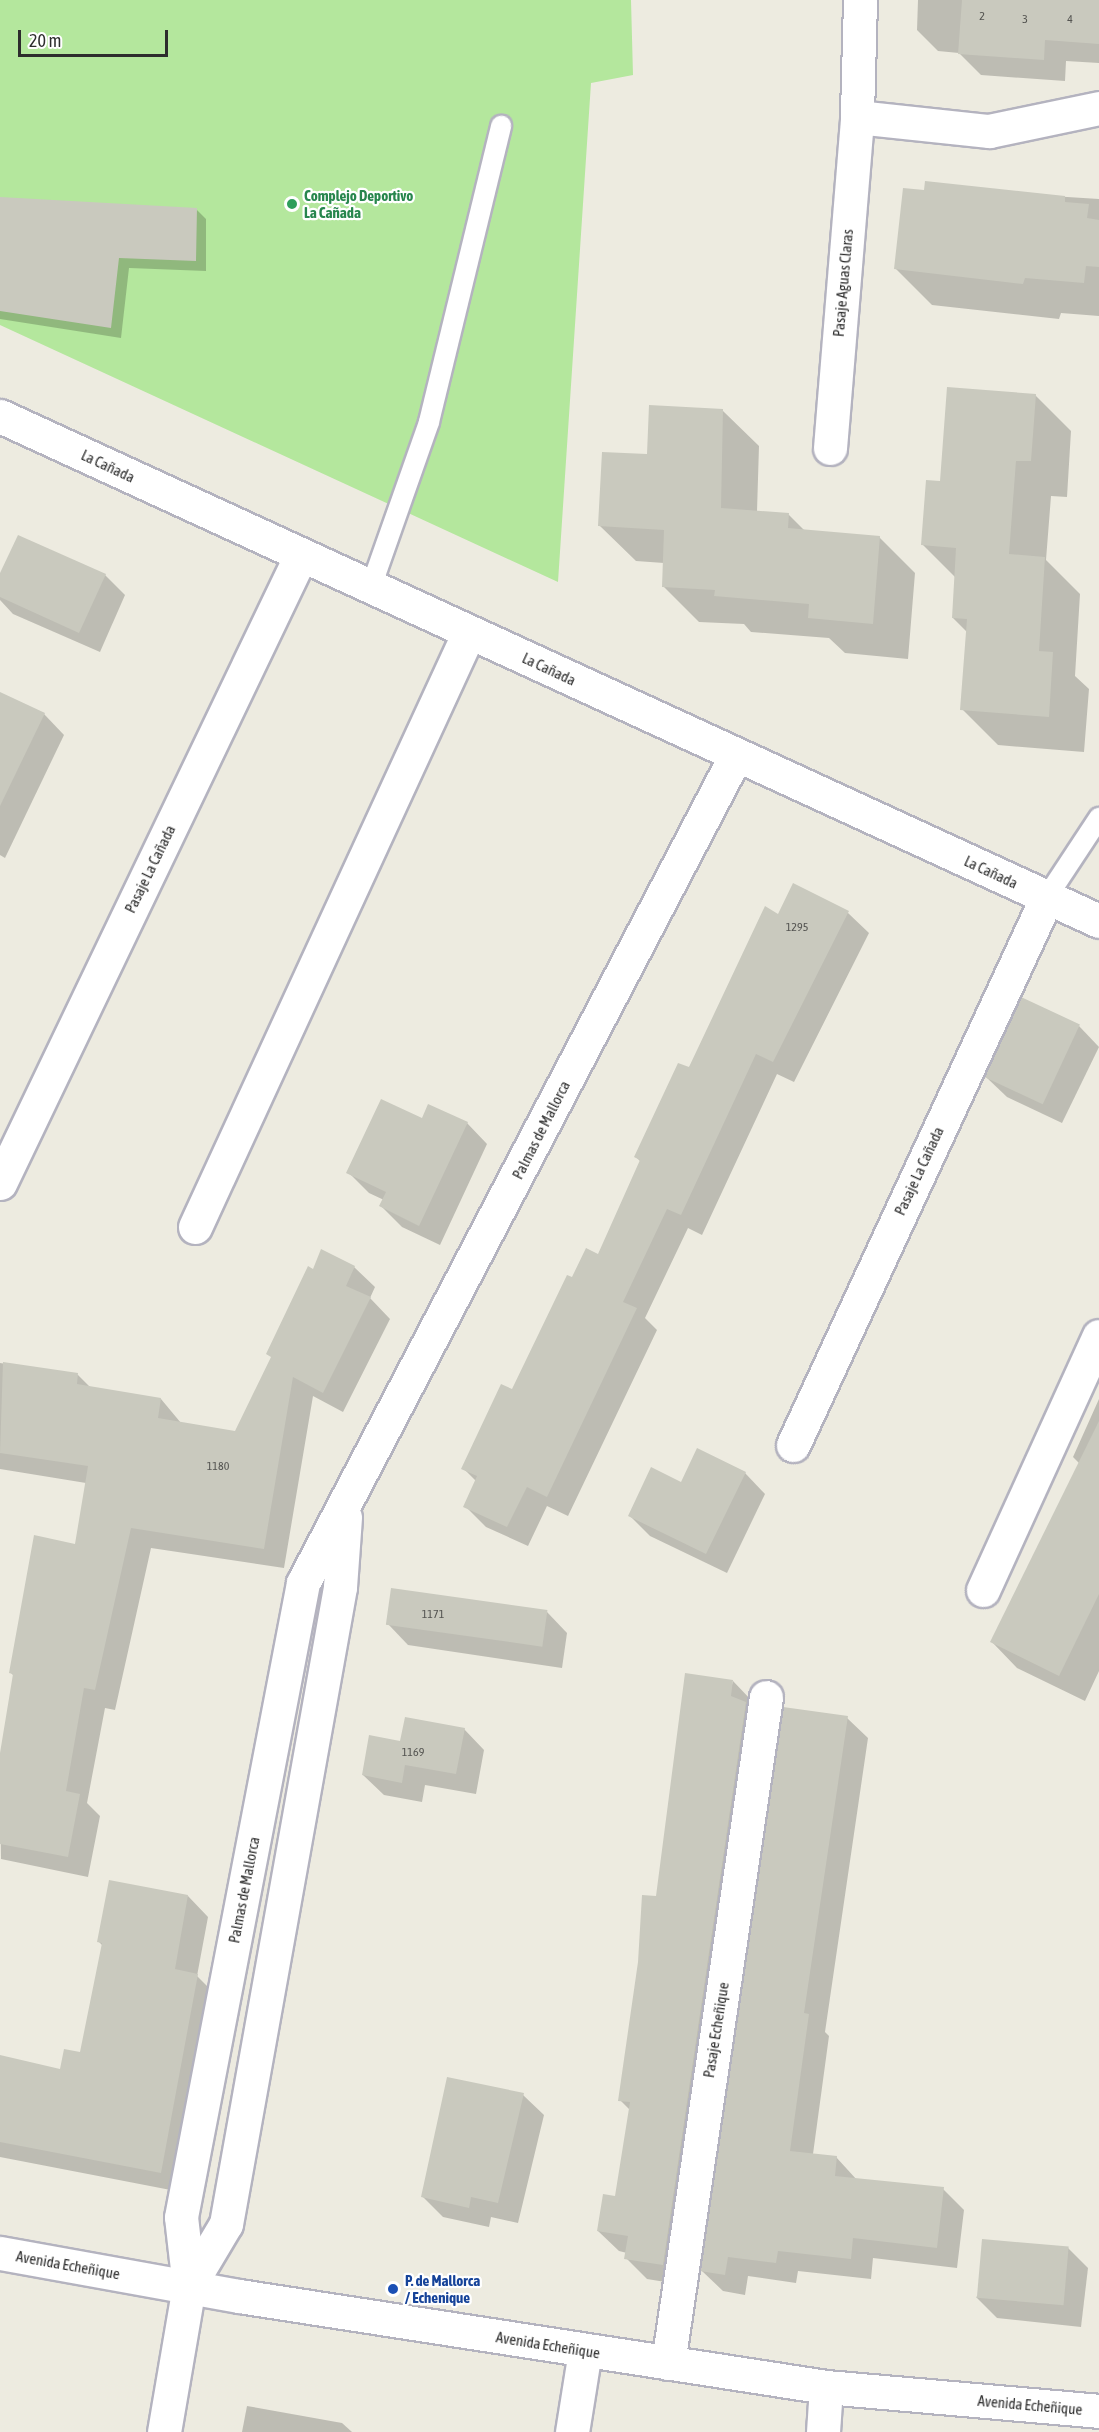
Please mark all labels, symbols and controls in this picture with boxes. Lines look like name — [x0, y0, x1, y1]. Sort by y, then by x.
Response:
house number: 2 — [979, 10, 985, 24]
house number: 3 — [1022, 13, 1028, 27]
house number: 4 — [1067, 13, 1073, 27]
scale bar — [21, 18, 171, 56]
text: 20 m — [29, 30, 61, 51]
place label: Complejo Deportivo La Cañada — [304, 186, 413, 221]
marker: Complejo Deportivo La Cañada — [285, 197, 299, 211]
street label: Pasaje Aguas Claras — [829, 228, 857, 338]
street label: La Cañada — [78, 446, 138, 486]
street label: La Cañada — [519, 649, 579, 689]
street label: Pasaje La Cañada — [121, 822, 179, 916]
street label: La Cañada — [961, 852, 1021, 892]
house number: 1295 — [786, 921, 808, 935]
street label: Palmas de Mallorca — [508, 1078, 574, 1182]
street label: Pasaje La Cañada — [891, 1124, 947, 1218]
house number: 1180 — [207, 1460, 229, 1474]
house number: 1171 — [422, 1608, 444, 1622]
house number: 1169 — [402, 1746, 424, 1760]
street label: Palmas de Mallorca — [225, 1835, 263, 1945]
street label: Pasaje Echeñique — [700, 1981, 732, 2079]
street label: Avenida Echeñique — [15, 2247, 121, 2283]
place label: P. de Mallorca / Echenique — [405, 2271, 480, 2306]
marker: P. de Mallorca / Echenique — [386, 2282, 400, 2296]
street label: Avenida Echeñique — [495, 2328, 601, 2362]
street label: Avenida Echeñique — [977, 2391, 1083, 2419]

